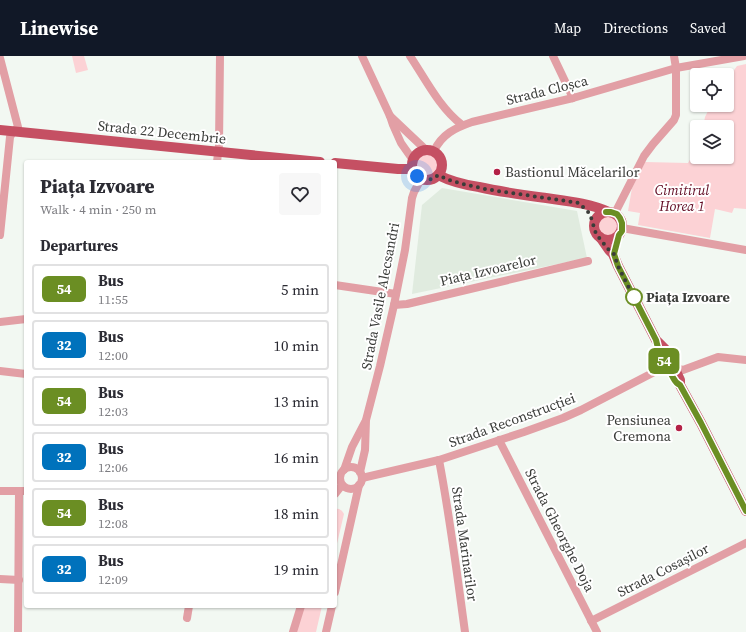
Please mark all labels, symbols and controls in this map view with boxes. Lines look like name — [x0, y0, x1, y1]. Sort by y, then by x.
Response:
text: Linewise — [20, 15, 98, 41]
text: Map — [554, 18, 581, 38]
text: Directions — [603, 18, 668, 38]
text: Saved — [690, 18, 726, 38]
map controls — [690, 68, 734, 164]
button: locate — [690, 68, 734, 112]
street label: Strada Cloșca — [504, 70, 591, 110]
street label: Strada 22 Decembrie — [97, 115, 227, 149]
button: layers — [690, 120, 734, 164]
place label: Bastionul Măcelarilor — [505, 162, 640, 182]
your location — [407, 166, 427, 186]
marker: Bastionul Măcelarilor — [492, 167, 502, 177]
text: Piața Izvoare — [40, 173, 155, 199]
button: heart — [279, 173, 321, 215]
park label: Cimitirul Horea 1 — [655, 180, 709, 216]
text: Walk · 4 min · 250 m — [40, 201, 156, 218]
street label: Strada Vasile Alecsandri — [356, 221, 404, 371]
text: Departures — [40, 235, 118, 256]
street label: Piața Izvoarelor — [438, 249, 538, 291]
text: Bus — [98, 270, 124, 291]
text: 54 — [56, 279, 72, 299]
text: 5 min — [281, 279, 319, 300]
place label: Piața Izvoare — [646, 287, 730, 307]
marker: Piața Izvoare — [625, 288, 643, 306]
text: 11:55 — [98, 291, 128, 308]
text: Bus — [98, 326, 124, 347]
text: 32 — [56, 335, 72, 355]
text: 10 min — [273, 335, 319, 356]
text: 12:00 — [98, 347, 128, 364]
line badge: 54 — [646, 348, 682, 374]
text: 54 — [656, 351, 672, 371]
text: Bus — [98, 382, 124, 403]
street label: Strada Reconstrucției — [446, 388, 578, 452]
text: 54 — [56, 391, 72, 411]
text: 13 min — [273, 391, 319, 412]
text: 12:03 — [98, 403, 128, 420]
place label: Pensiunea Cremona — [606, 410, 672, 446]
marker: Pensiunea Cremona — [674, 423, 684, 433]
text: Bus — [98, 438, 124, 459]
text: 32 — [56, 447, 72, 467]
text: 16 min — [273, 447, 319, 468]
text: 12:06 — [98, 459, 128, 476]
street label: Strada Gheorghe Doja — [520, 465, 600, 596]
street label: Strada Marinarilor — [447, 485, 483, 603]
text: Bus — [98, 494, 124, 515]
text: 54 — [56, 503, 72, 523]
text: 18 min — [273, 503, 319, 524]
text: 12:08 — [98, 515, 128, 532]
street label: Strada Cosașilor — [614, 538, 712, 602]
text: Bus — [98, 550, 124, 571]
text: 32 — [56, 559, 72, 579]
text: 19 min — [273, 559, 319, 580]
text: 12:09 — [98, 571, 128, 588]

